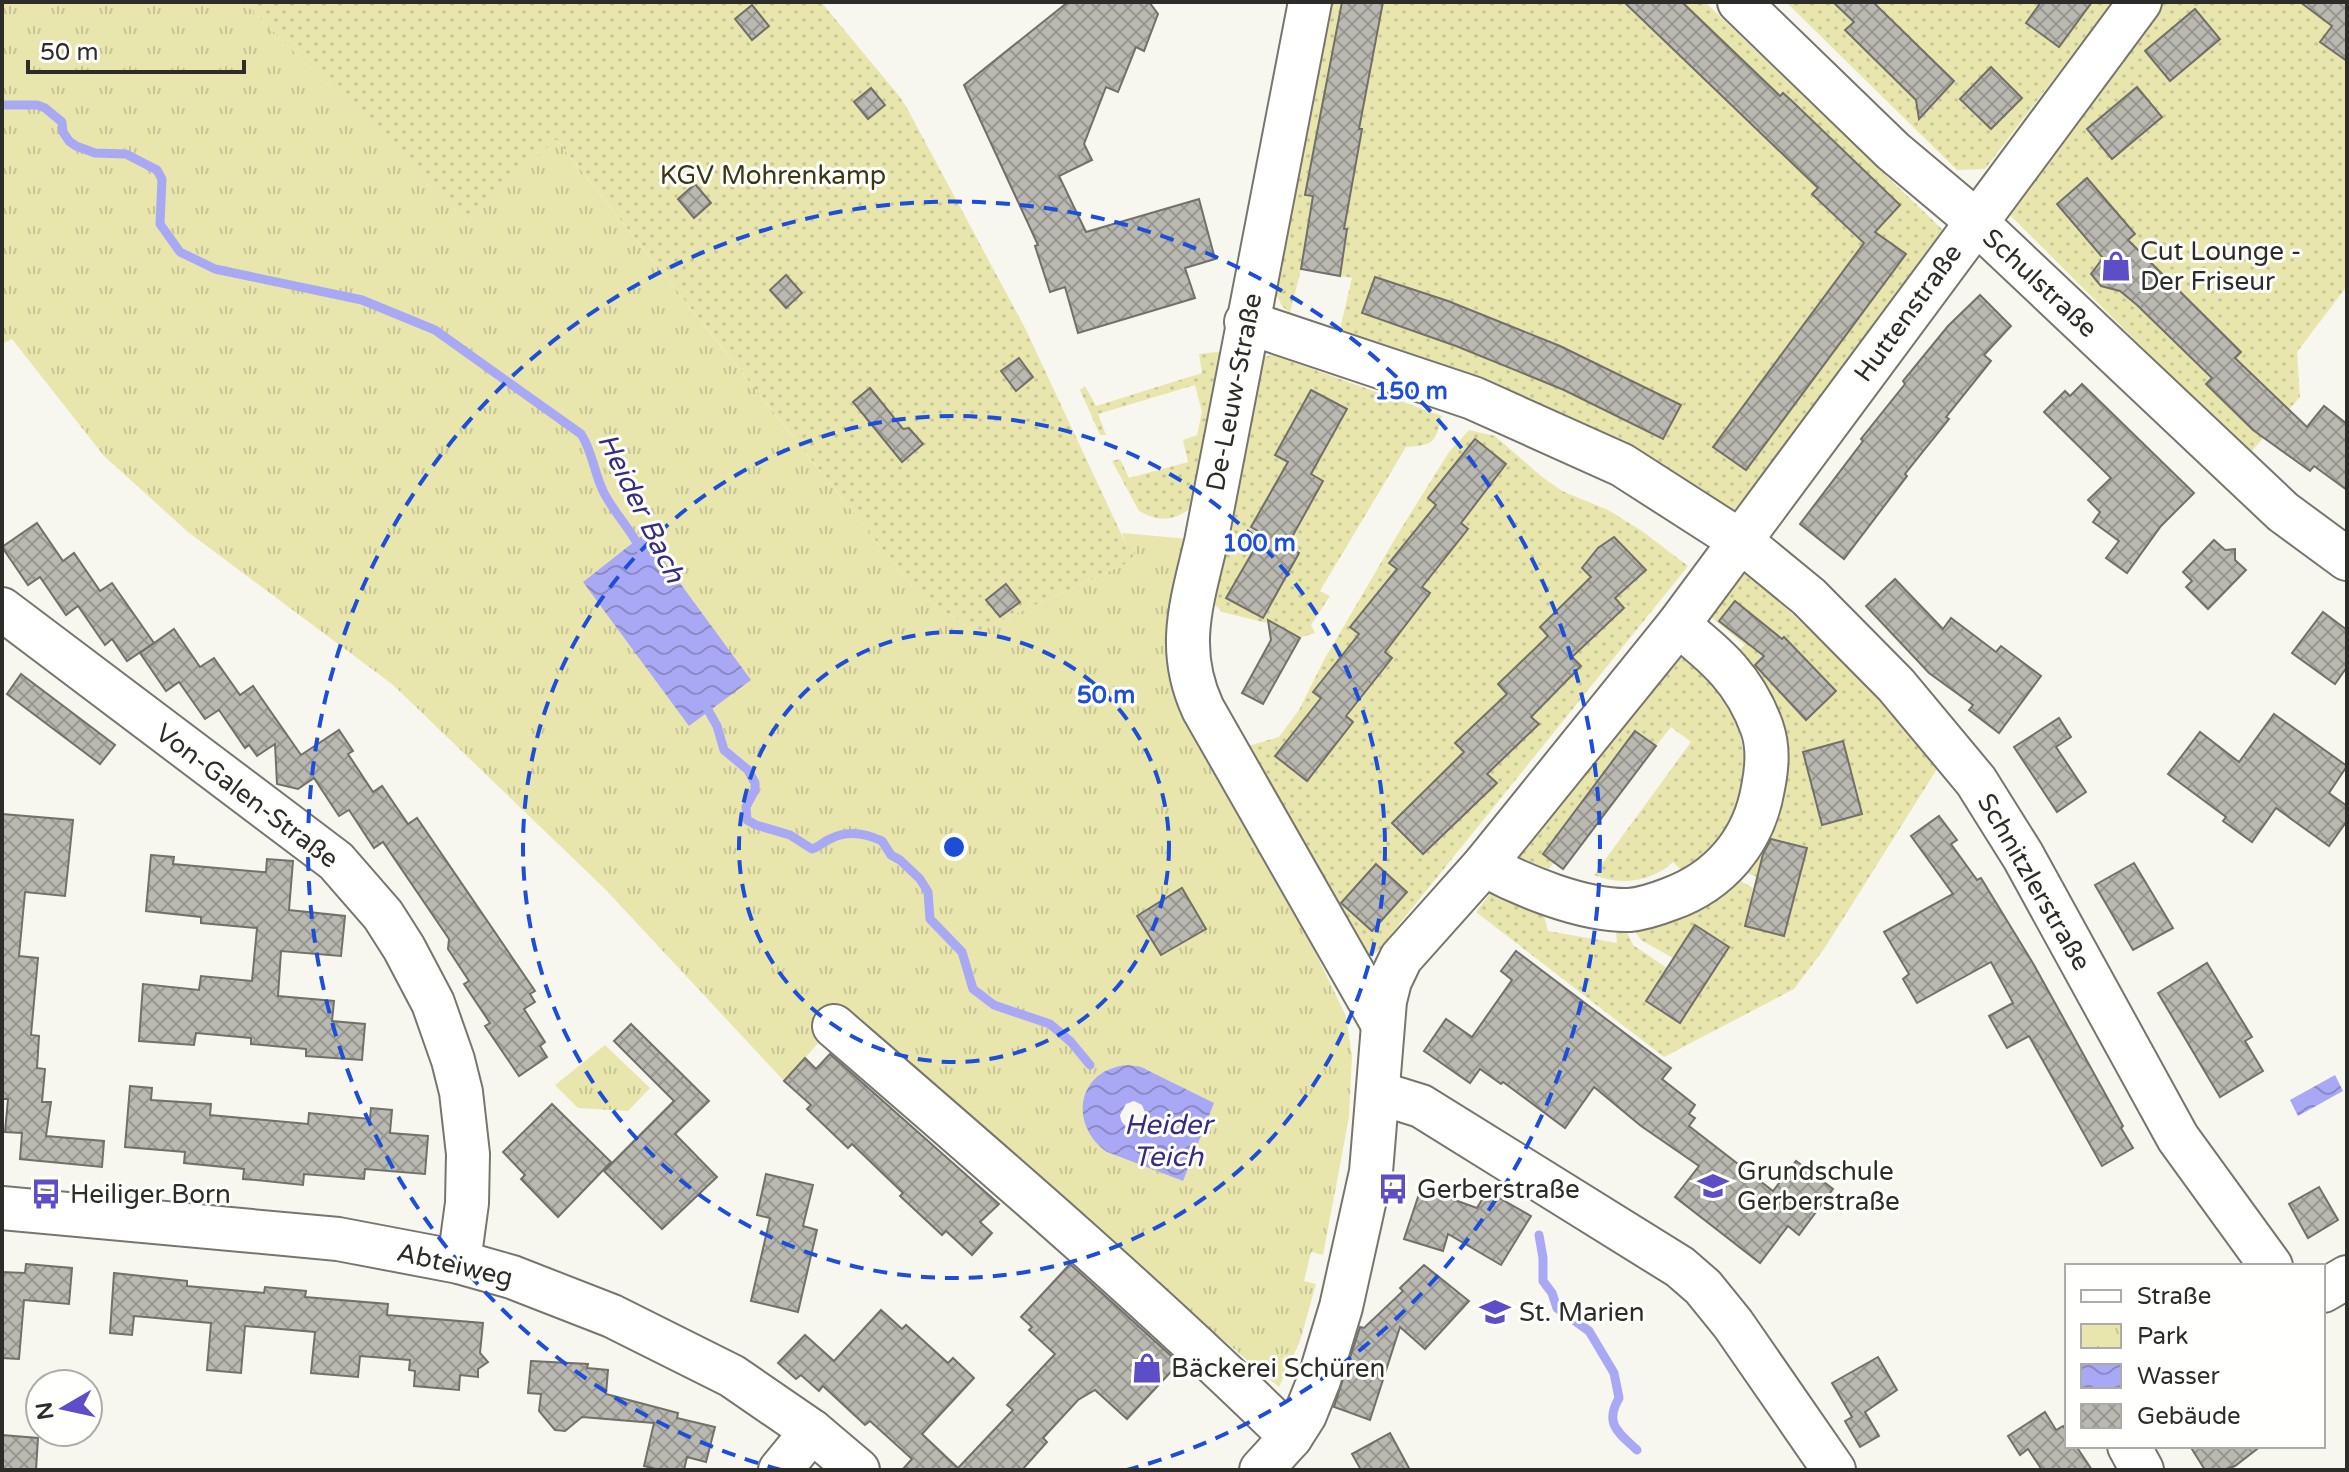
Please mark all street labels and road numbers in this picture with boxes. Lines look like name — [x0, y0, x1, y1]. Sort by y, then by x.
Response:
street label: Schulstraße — [1976, 222, 2104, 344]
street label: Huttenstraße — [1848, 238, 1968, 388]
street label: De-Leuw-Straße — [1200, 290, 1268, 494]
street label: Von-Galen-Straße — [150, 717, 344, 875]
street label: Schnitzlerstraße — [1971, 788, 2097, 976]
street label: Abteiweg — [394, 1237, 516, 1293]

